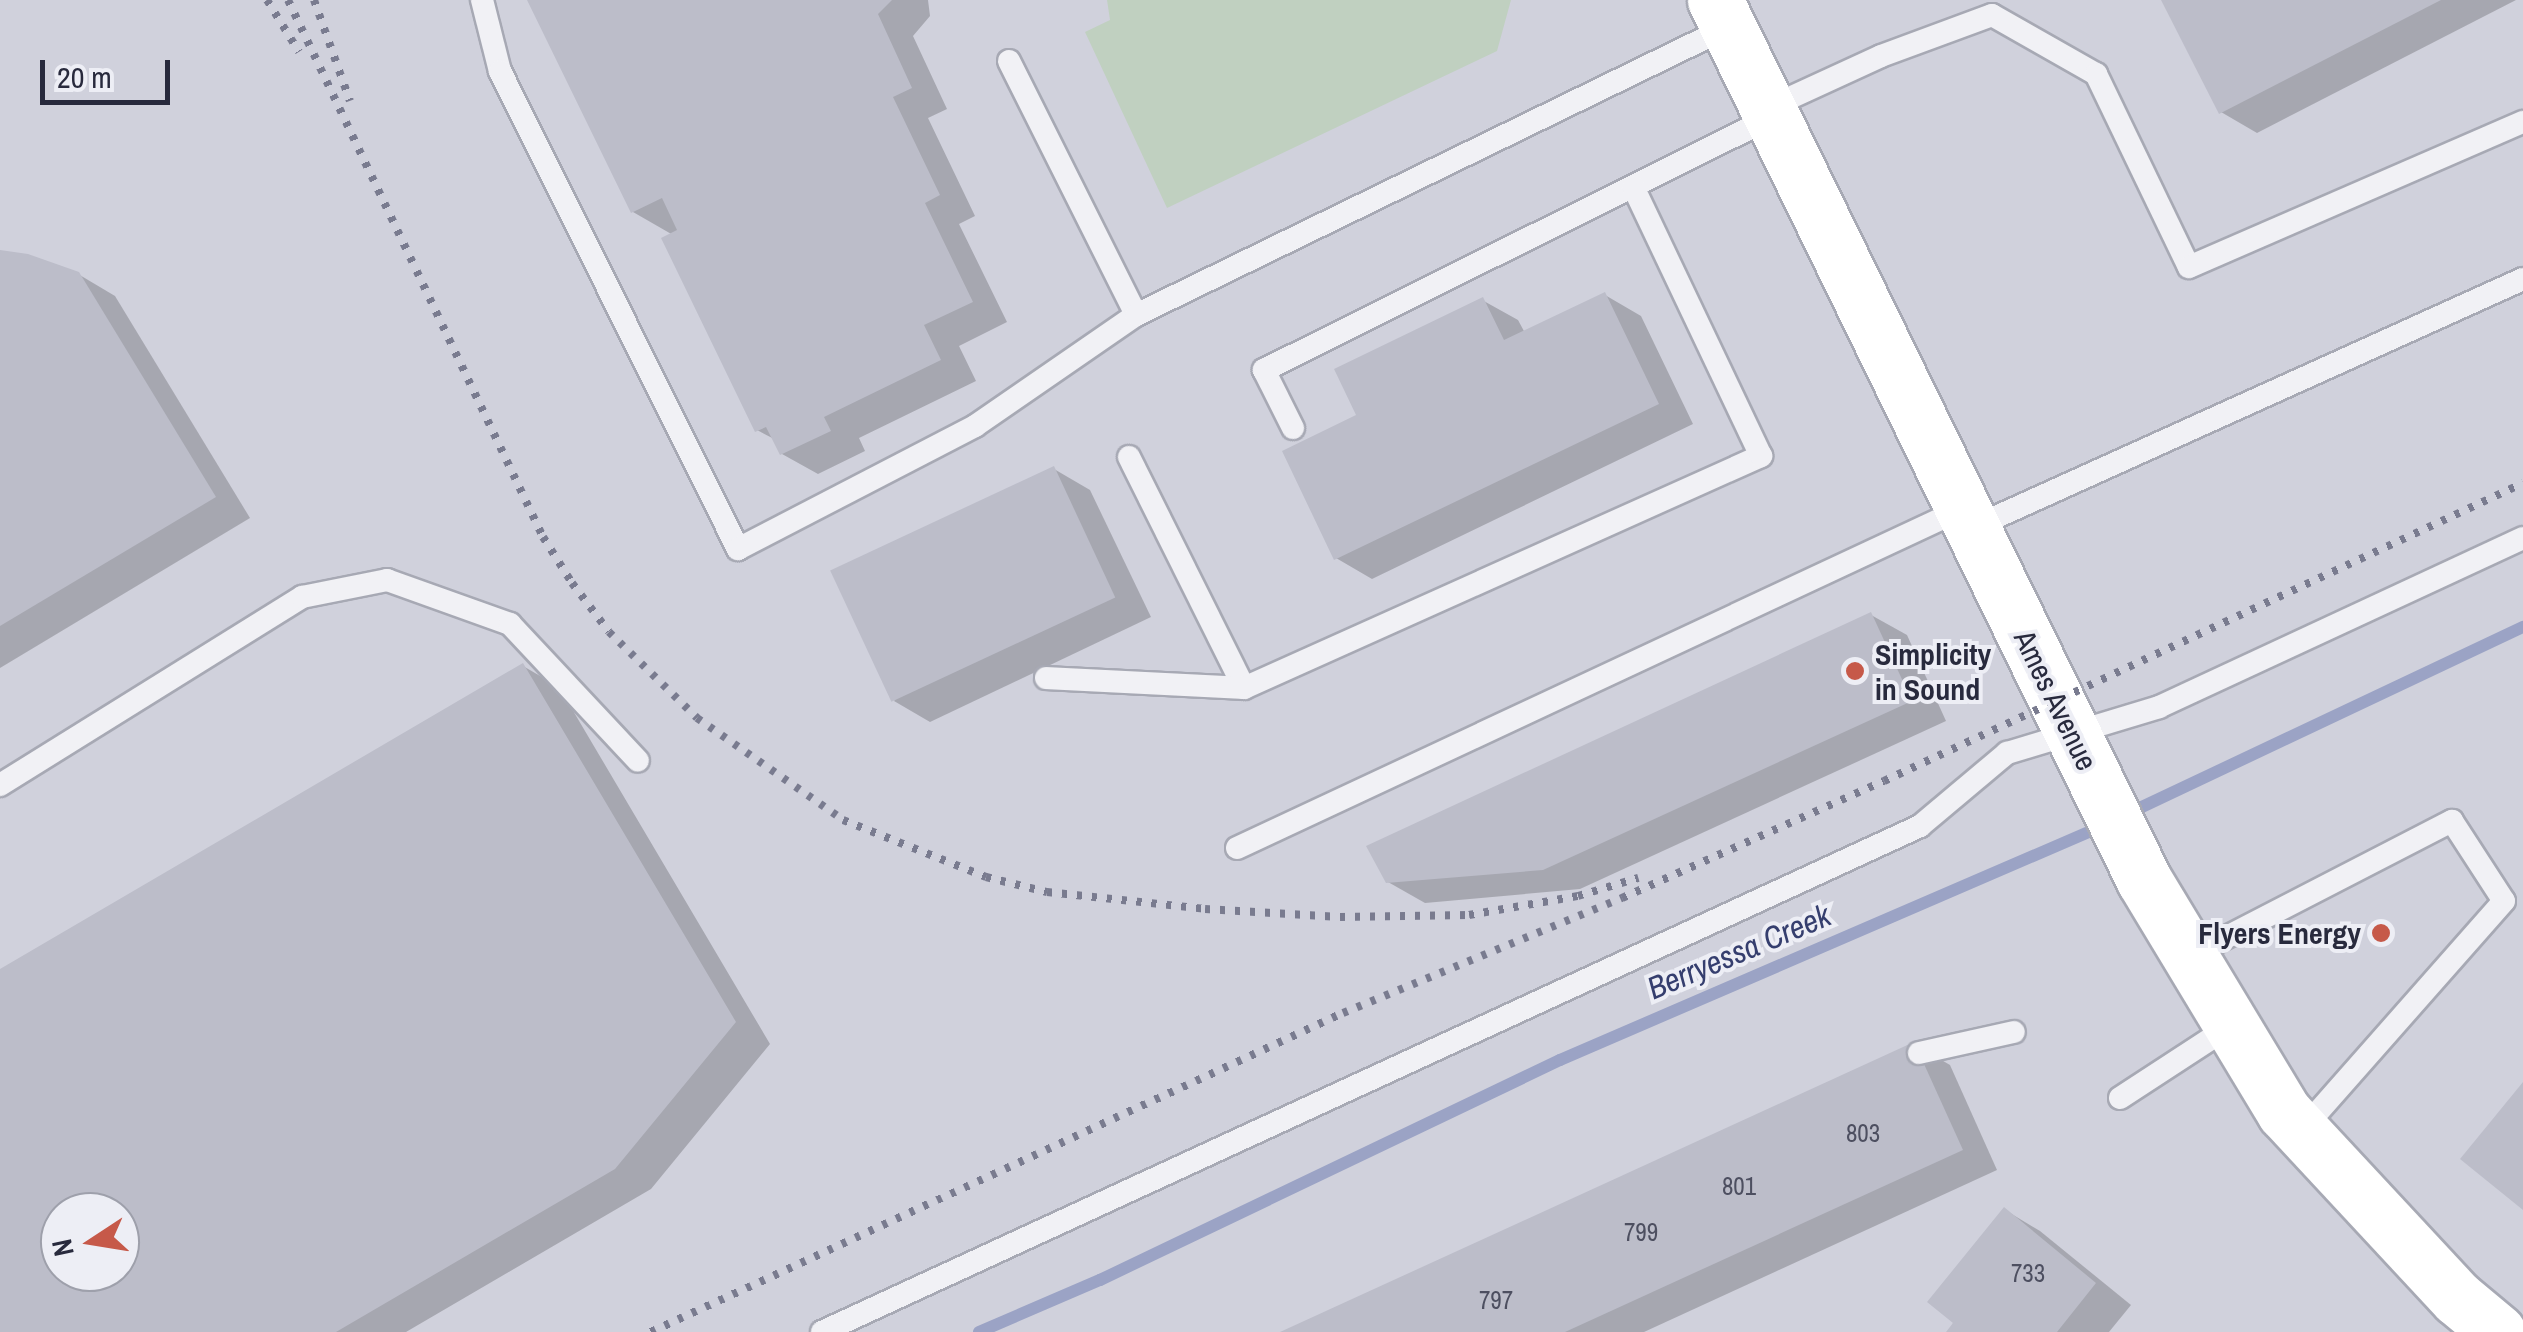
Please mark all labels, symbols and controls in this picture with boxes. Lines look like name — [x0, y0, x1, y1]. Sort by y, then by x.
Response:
scale bar — [45, 40, 175, 102]
text: 20 m — [57, 57, 112, 97]
street label: Ames Avenue — [2006, 623, 2106, 777]
place label: Simplicity in Sound — [1875, 636, 1991, 706]
marker: Simplicity in Sound — [1844, 660, 1866, 682]
water label: Berryessa Creek — [1642, 896, 1836, 1008]
place label: Flyers Energy — [2198, 915, 2361, 951]
marker: Flyers Energy — [2370, 922, 2392, 944]
house number: 803 — [1846, 1118, 1880, 1148]
house number: 801 — [1722, 1171, 1756, 1201]
north arrow — [40, 1192, 140, 1292]
house number: 799 — [1624, 1217, 1658, 1247]
text: N — [42, 1236, 83, 1260]
house number: 733 — [2011, 1258, 2045, 1288]
house number: 797 — [1479, 1285, 1513, 1315]

